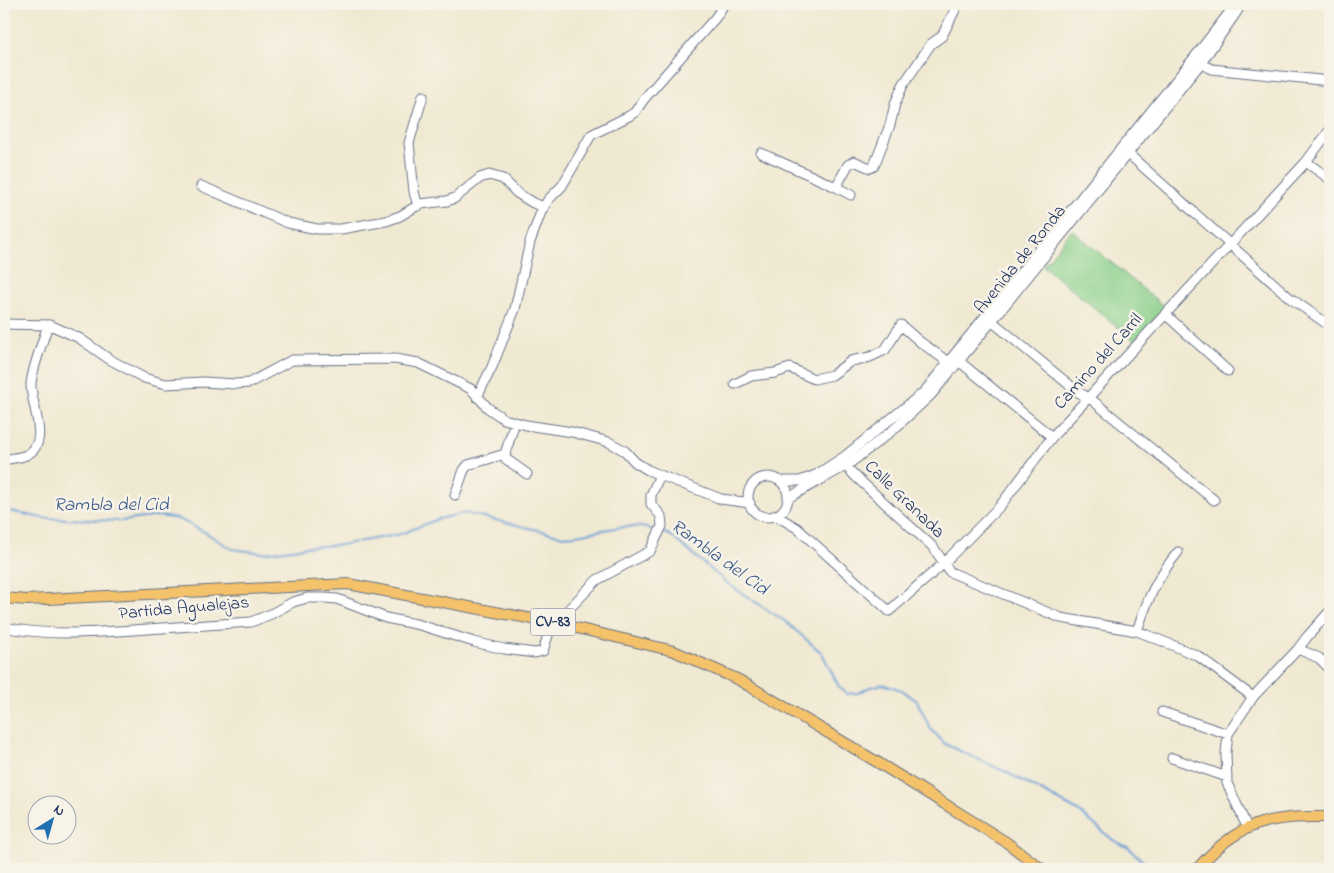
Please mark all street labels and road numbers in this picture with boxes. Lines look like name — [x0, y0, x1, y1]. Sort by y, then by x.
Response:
street label: Avenida de Ronda — [969, 200, 1073, 320]
street label: Camino del Carril — [1048, 308, 1150, 416]
street label: Calle Granada — [858, 455, 950, 545]
street label: Partida Agualejas — [118, 590, 250, 629]
road number: CV-83 — [530, 608, 576, 636]

